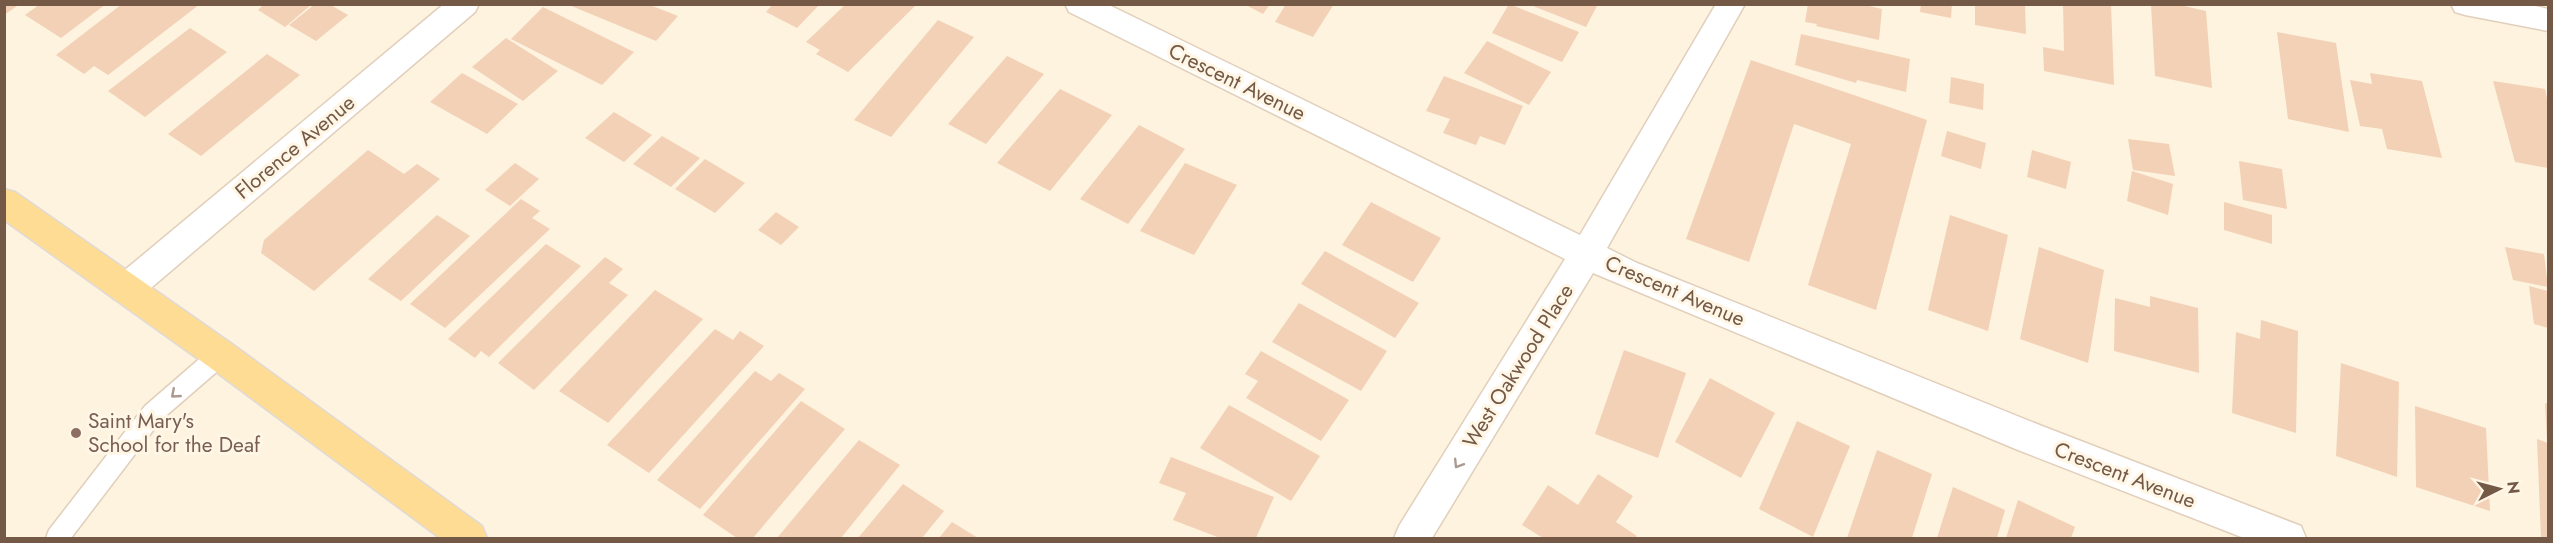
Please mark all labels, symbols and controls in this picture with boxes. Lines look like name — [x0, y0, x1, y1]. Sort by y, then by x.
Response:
street label: Crescent Avenue — [1163, 36, 1311, 128]
street label: Florence Avenue — [229, 88, 362, 206]
street label: Crescent Avenue — [1600, 248, 1750, 334]
street label: West Oakwood Place — [1455, 278, 1581, 454]
one-way arrow — [172, 387, 182, 398]
place label: Saint Mary's School for the Deaf — [88, 406, 261, 460]
marker: Saint Mary's School for the Deaf — [69, 426, 83, 440]
street label: Crescent Avenue — [2050, 434, 2200, 516]
one-way arrow — [1453, 458, 1465, 468]
north arrow — [2469, 459, 2529, 519]
text: N — [2501, 480, 2526, 495]

